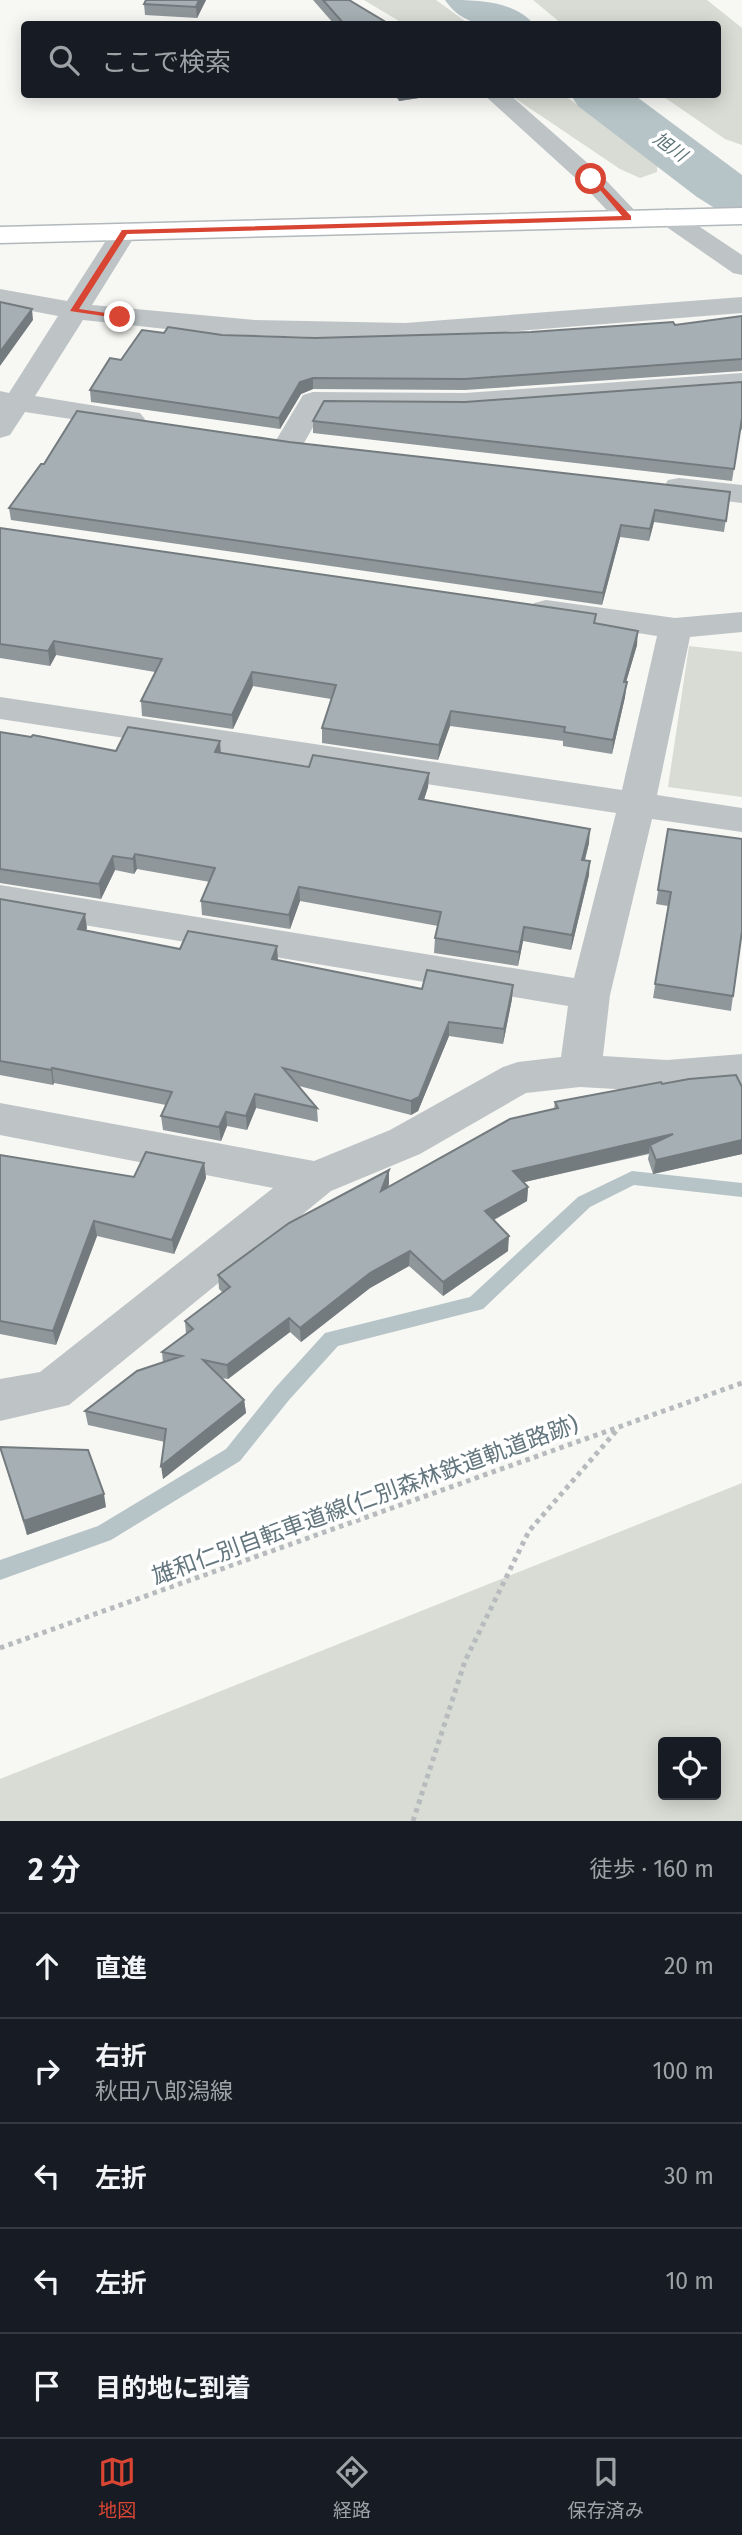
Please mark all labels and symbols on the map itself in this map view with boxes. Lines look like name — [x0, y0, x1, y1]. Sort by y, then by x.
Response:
water label: 旭川 — [649, 128, 693, 168]
route start — [575, 163, 606, 194]
route end — [104, 301, 135, 332]
street label: 雄和仁別自転車道線(仁別森林鉄道軌道路跡) — [148, 1410, 582, 1590]

